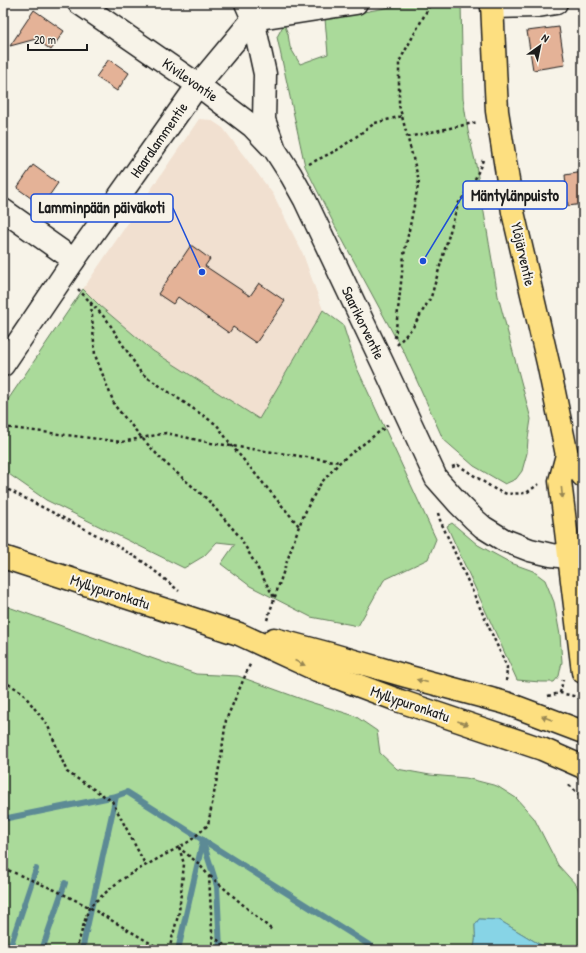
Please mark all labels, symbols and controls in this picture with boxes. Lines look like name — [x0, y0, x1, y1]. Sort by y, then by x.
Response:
scale bar — [28, 26, 87, 52]
north arrow — [520, 26, 560, 66]
text: N — [539, 30, 552, 45]
text: 20 m — [34, 31, 56, 48]
street label: Kivilevontie — [158, 53, 222, 107]
street label: Haaralammentie — [125, 98, 192, 182]
callout: Mäntylänpuisto — [463, 181, 567, 209]
text: Mäntylänpuisto — [471, 184, 560, 207]
callout: Lamminpään päiväkoti — [31, 194, 173, 222]
text: Lamminpään päiväkoti — [39, 196, 165, 219]
street label: Ylöjärventie — [506, 220, 541, 288]
street label: Saarikorventie — [337, 283, 390, 363]
one-way arrow — [558, 487, 565, 499]
street label: Myllypuronkatu — [68, 569, 153, 614]
one-way arrow — [294, 660, 306, 666]
one-way arrow — [416, 677, 428, 683]
street label: Myllypuronkatu — [368, 680, 453, 727]
one-way arrow — [540, 715, 552, 721]
one-way arrow — [458, 720, 470, 726]

